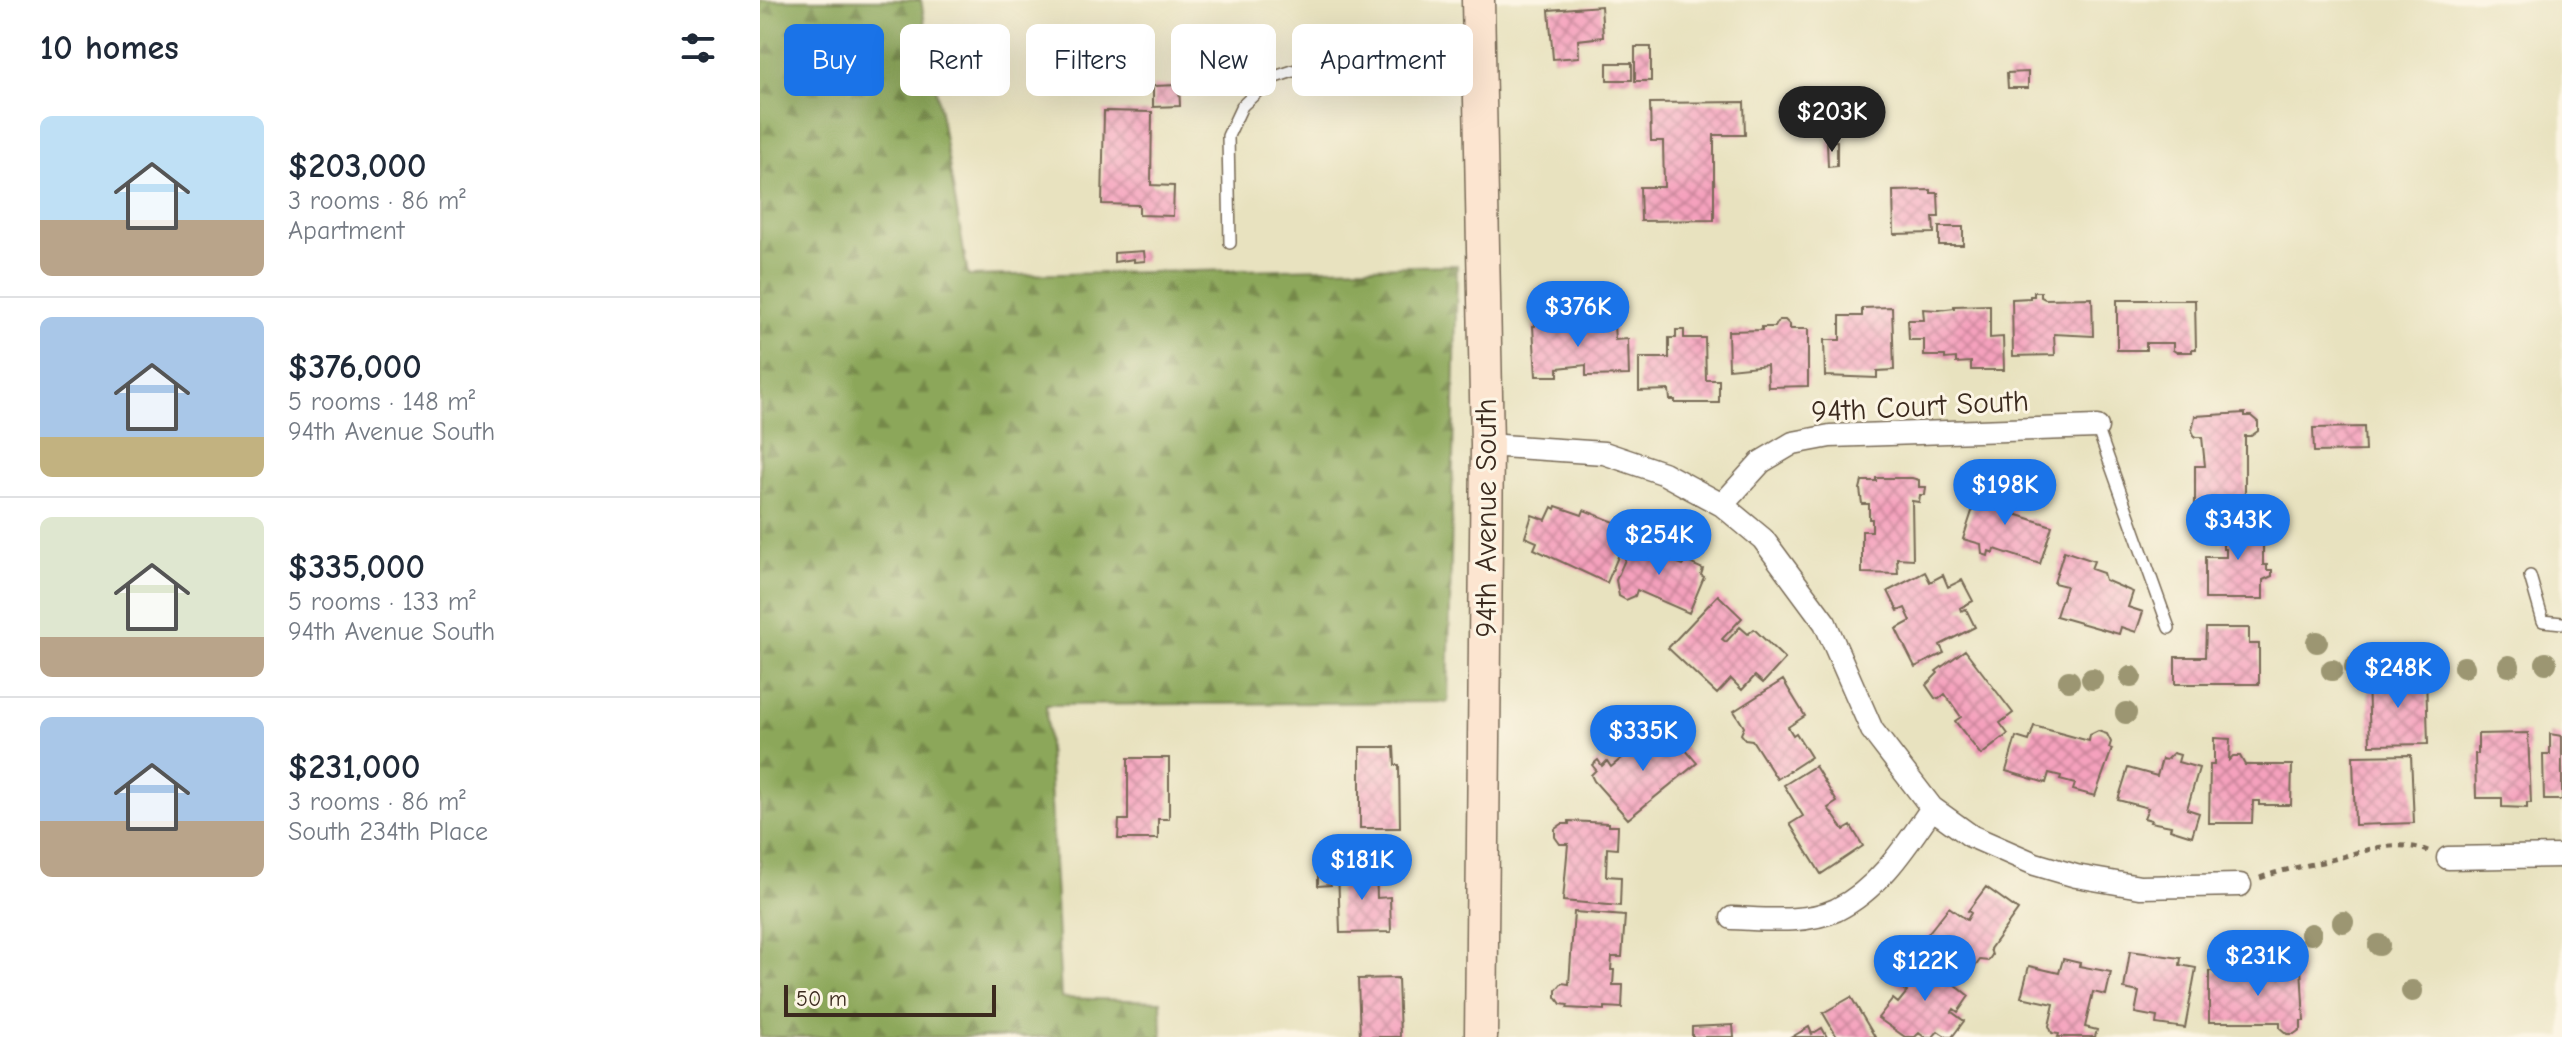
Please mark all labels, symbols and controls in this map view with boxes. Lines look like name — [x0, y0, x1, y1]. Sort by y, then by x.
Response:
chip: Buy — [784, 24, 884, 96]
chip: Rent — [900, 24, 1010, 96]
chip: Filters — [1026, 24, 1155, 96]
chip: New — [1171, 24, 1276, 96]
chip: Apartment — [1292, 24, 1473, 96]
icon: filters — [676, 26, 720, 70]
text: 10 homes — [40, 28, 179, 68]
pin: $203K — [1776, 86, 1888, 154]
text: $203K — [1797, 97, 1867, 127]
text: $203,000 — [288, 146, 426, 186]
icon: home — [104, 148, 200, 244]
text: 3 rooms · 86 m² — [288, 186, 466, 216]
text: Apartment — [288, 216, 404, 246]
pin: $376K — [1522, 281, 1634, 349]
text: $376K — [1544, 292, 1612, 322]
text: $376,000 — [288, 347, 422, 387]
icon: home — [104, 349, 200, 445]
street label: 94th Court South — [1810, 383, 2030, 430]
text: 5 rooms · 148 m² — [288, 387, 475, 417]
street label: 94th Avenue South — [1469, 399, 1504, 637]
text: 94th Avenue South — [288, 417, 495, 447]
pin: $198K — [1949, 459, 2061, 527]
text: $198K — [1971, 470, 2039, 500]
pin: $343K — [2182, 494, 2294, 562]
text: $343K — [2204, 505, 2272, 535]
pin: $254K — [1603, 509, 1715, 577]
text: $254K — [1624, 520, 1694, 550]
text: $335,000 — [288, 547, 425, 587]
icon: home — [104, 549, 200, 645]
text: 5 rooms · 133 m² — [288, 587, 476, 617]
text: 94th Avenue South — [288, 617, 495, 647]
pin: $248K — [2342, 642, 2454, 710]
text: $248K — [2364, 653, 2432, 683]
pin: $335K — [1587, 705, 1699, 773]
text: $335K — [1608, 716, 1678, 746]
text: $231,000 — [288, 747, 420, 787]
icon: home — [104, 749, 200, 845]
text: 3 rooms · 86 m² — [288, 787, 466, 817]
text: South 234th Place — [288, 817, 488, 847]
pin: $181K — [1306, 834, 1418, 902]
text: $181K — [1330, 845, 1394, 875]
pin: $231K — [2202, 930, 2314, 998]
pin: $122K — [1869, 935, 1981, 1003]
text: $231K — [2225, 941, 2291, 971]
text: $122K — [1892, 946, 1958, 976]
scale bar — [784, 981, 996, 1017]
text: 50 m — [796, 986, 847, 1012]

